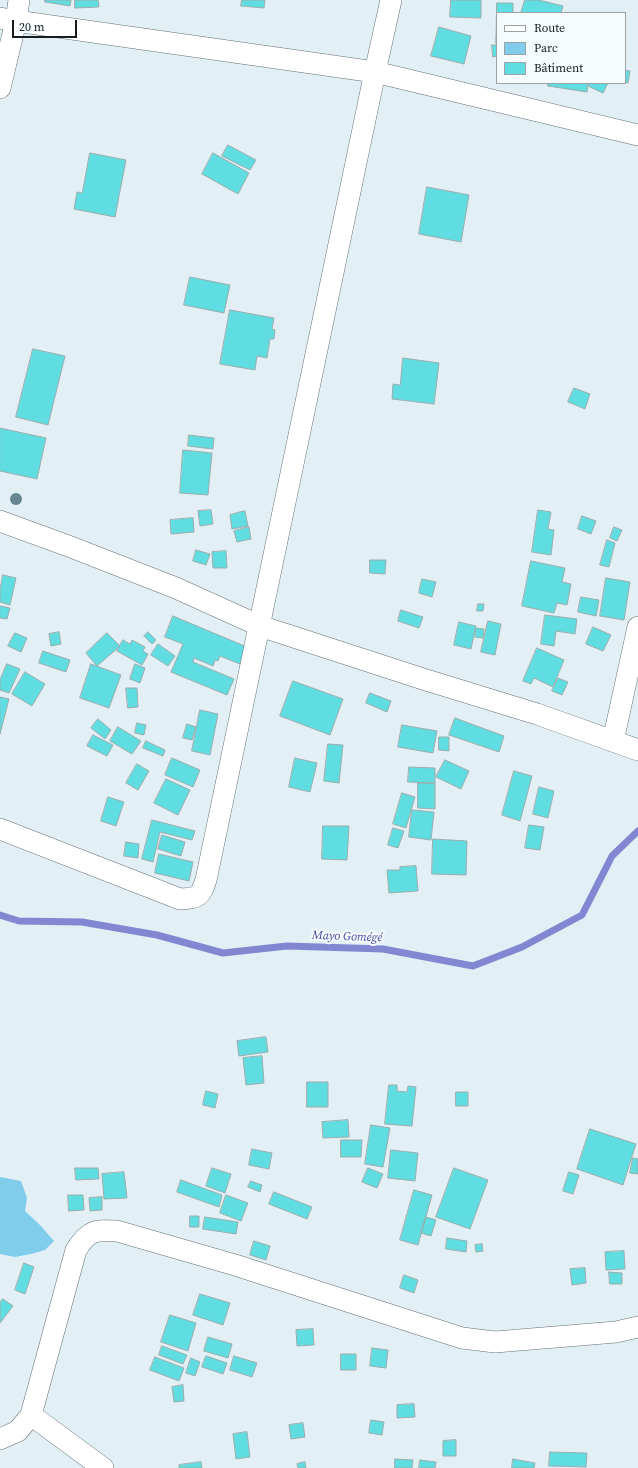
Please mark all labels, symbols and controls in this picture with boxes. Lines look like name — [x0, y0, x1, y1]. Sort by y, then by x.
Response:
scale bar — [14, 12, 79, 38]
legend — [496, 12, 626, 84]
text: 20 m — [19, 19, 45, 35]
text: Route — [534, 20, 565, 36]
text: Parc — [534, 40, 558, 56]
text: Bâtiment — [534, 60, 583, 76]
water label: Mayo Gomégé — [312, 929, 382, 945]

